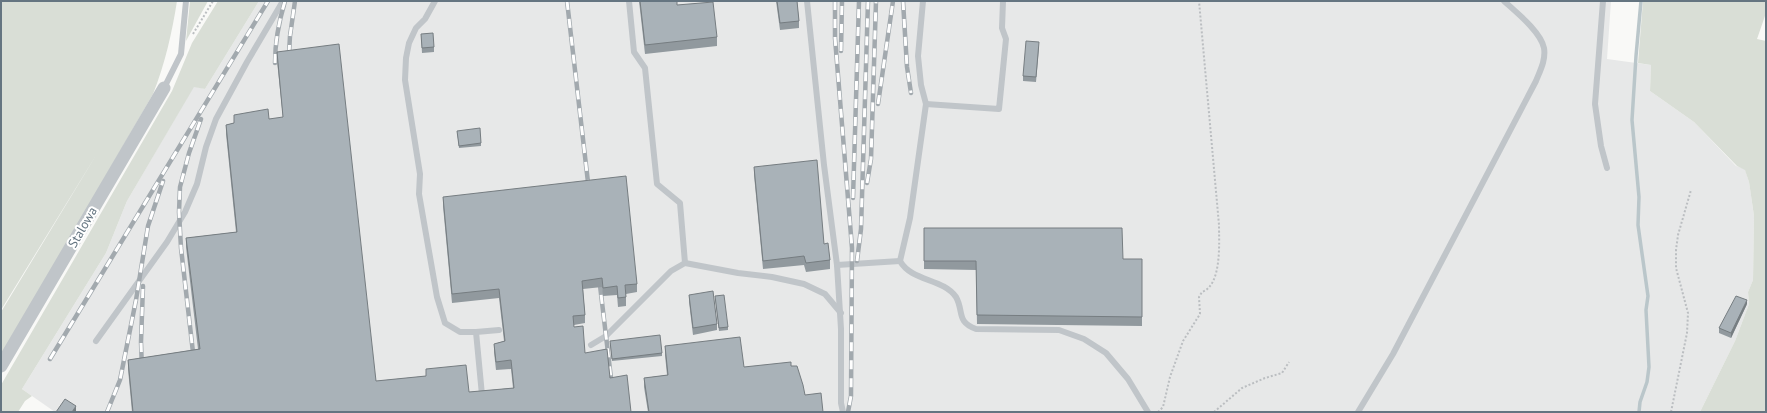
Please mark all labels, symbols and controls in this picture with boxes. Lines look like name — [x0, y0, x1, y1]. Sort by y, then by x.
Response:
street label: Stalowa — [64, 204, 101, 251]

